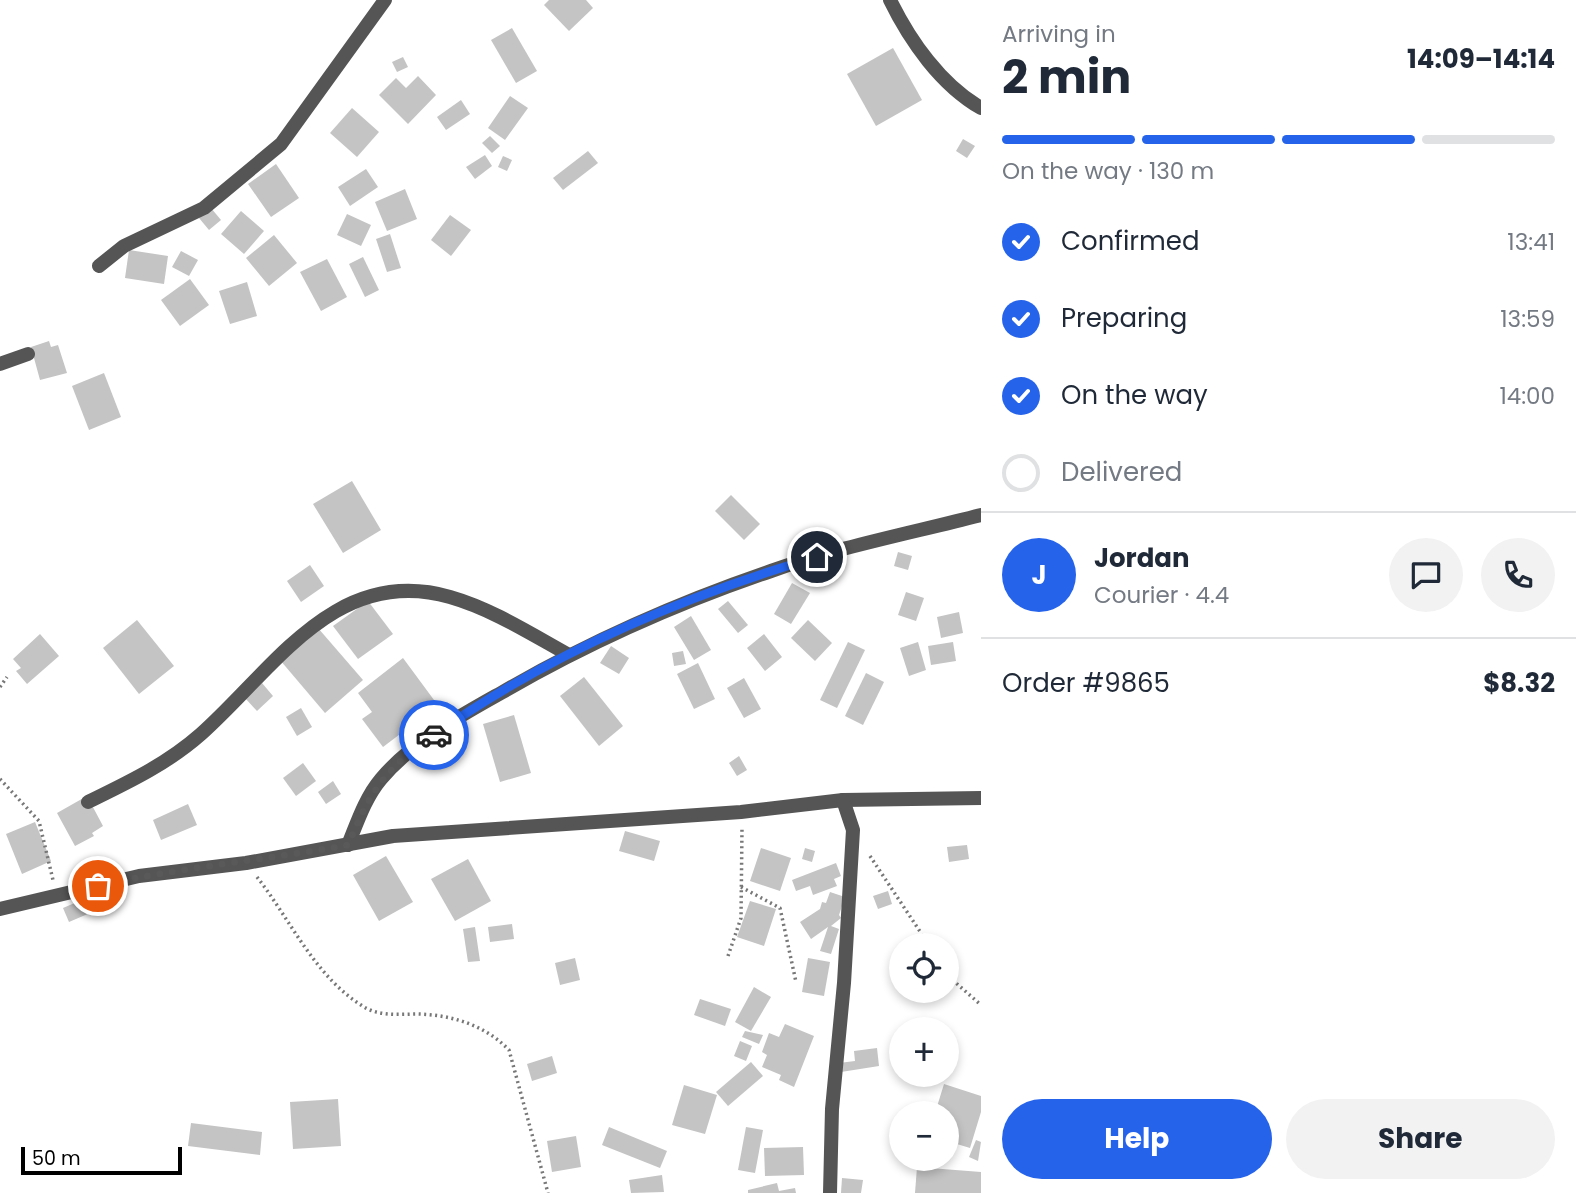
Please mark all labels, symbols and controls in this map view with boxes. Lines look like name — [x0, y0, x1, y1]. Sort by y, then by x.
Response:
text: Arriving in — [1002, 18, 1116, 50]
text: 14:09–14:14 — [1407, 41, 1555, 77]
text: 2 min — [1002, 45, 1131, 109]
text: On the way · 130 m — [1002, 155, 1214, 187]
icon: check — [1002, 223, 1040, 261]
text: Confirmed — [1061, 223, 1199, 259]
text: 13:41 — [1507, 226, 1555, 258]
icon: check — [1002, 300, 1040, 338]
text: Preparing — [1061, 300, 1187, 336]
text: 13:59 — [1500, 303, 1555, 335]
icon: check — [1002, 377, 1040, 415]
text: On the way — [1061, 377, 1208, 413]
text: 14:00 — [1499, 380, 1555, 412]
text: Delivered — [1061, 454, 1182, 490]
pin — [787, 527, 847, 587]
icon: home — [798, 538, 836, 576]
button: chat — [1389, 538, 1463, 612]
button: phone — [1481, 538, 1555, 612]
text: Jordan — [1094, 540, 1190, 576]
text: J — [1031, 557, 1047, 593]
text: Courier · 4.4 — [1094, 579, 1229, 611]
text: Order #9865 — [1002, 665, 1170, 701]
text: $8.32 — [1483, 665, 1555, 701]
courier — [399, 700, 469, 770]
icon: car — [415, 716, 453, 754]
pin — [68, 856, 128, 916]
icon: bag — [79, 867, 117, 905]
map controls — [889, 933, 959, 1171]
button: locate — [889, 933, 959, 1003]
button: + — [889, 1017, 959, 1087]
button: Help — [1002, 1099, 1272, 1179]
button: Share — [1286, 1099, 1555, 1179]
button: − — [889, 1101, 959, 1171]
scale bar — [21, 1144, 182, 1176]
text: 50 m — [32, 1145, 81, 1172]

